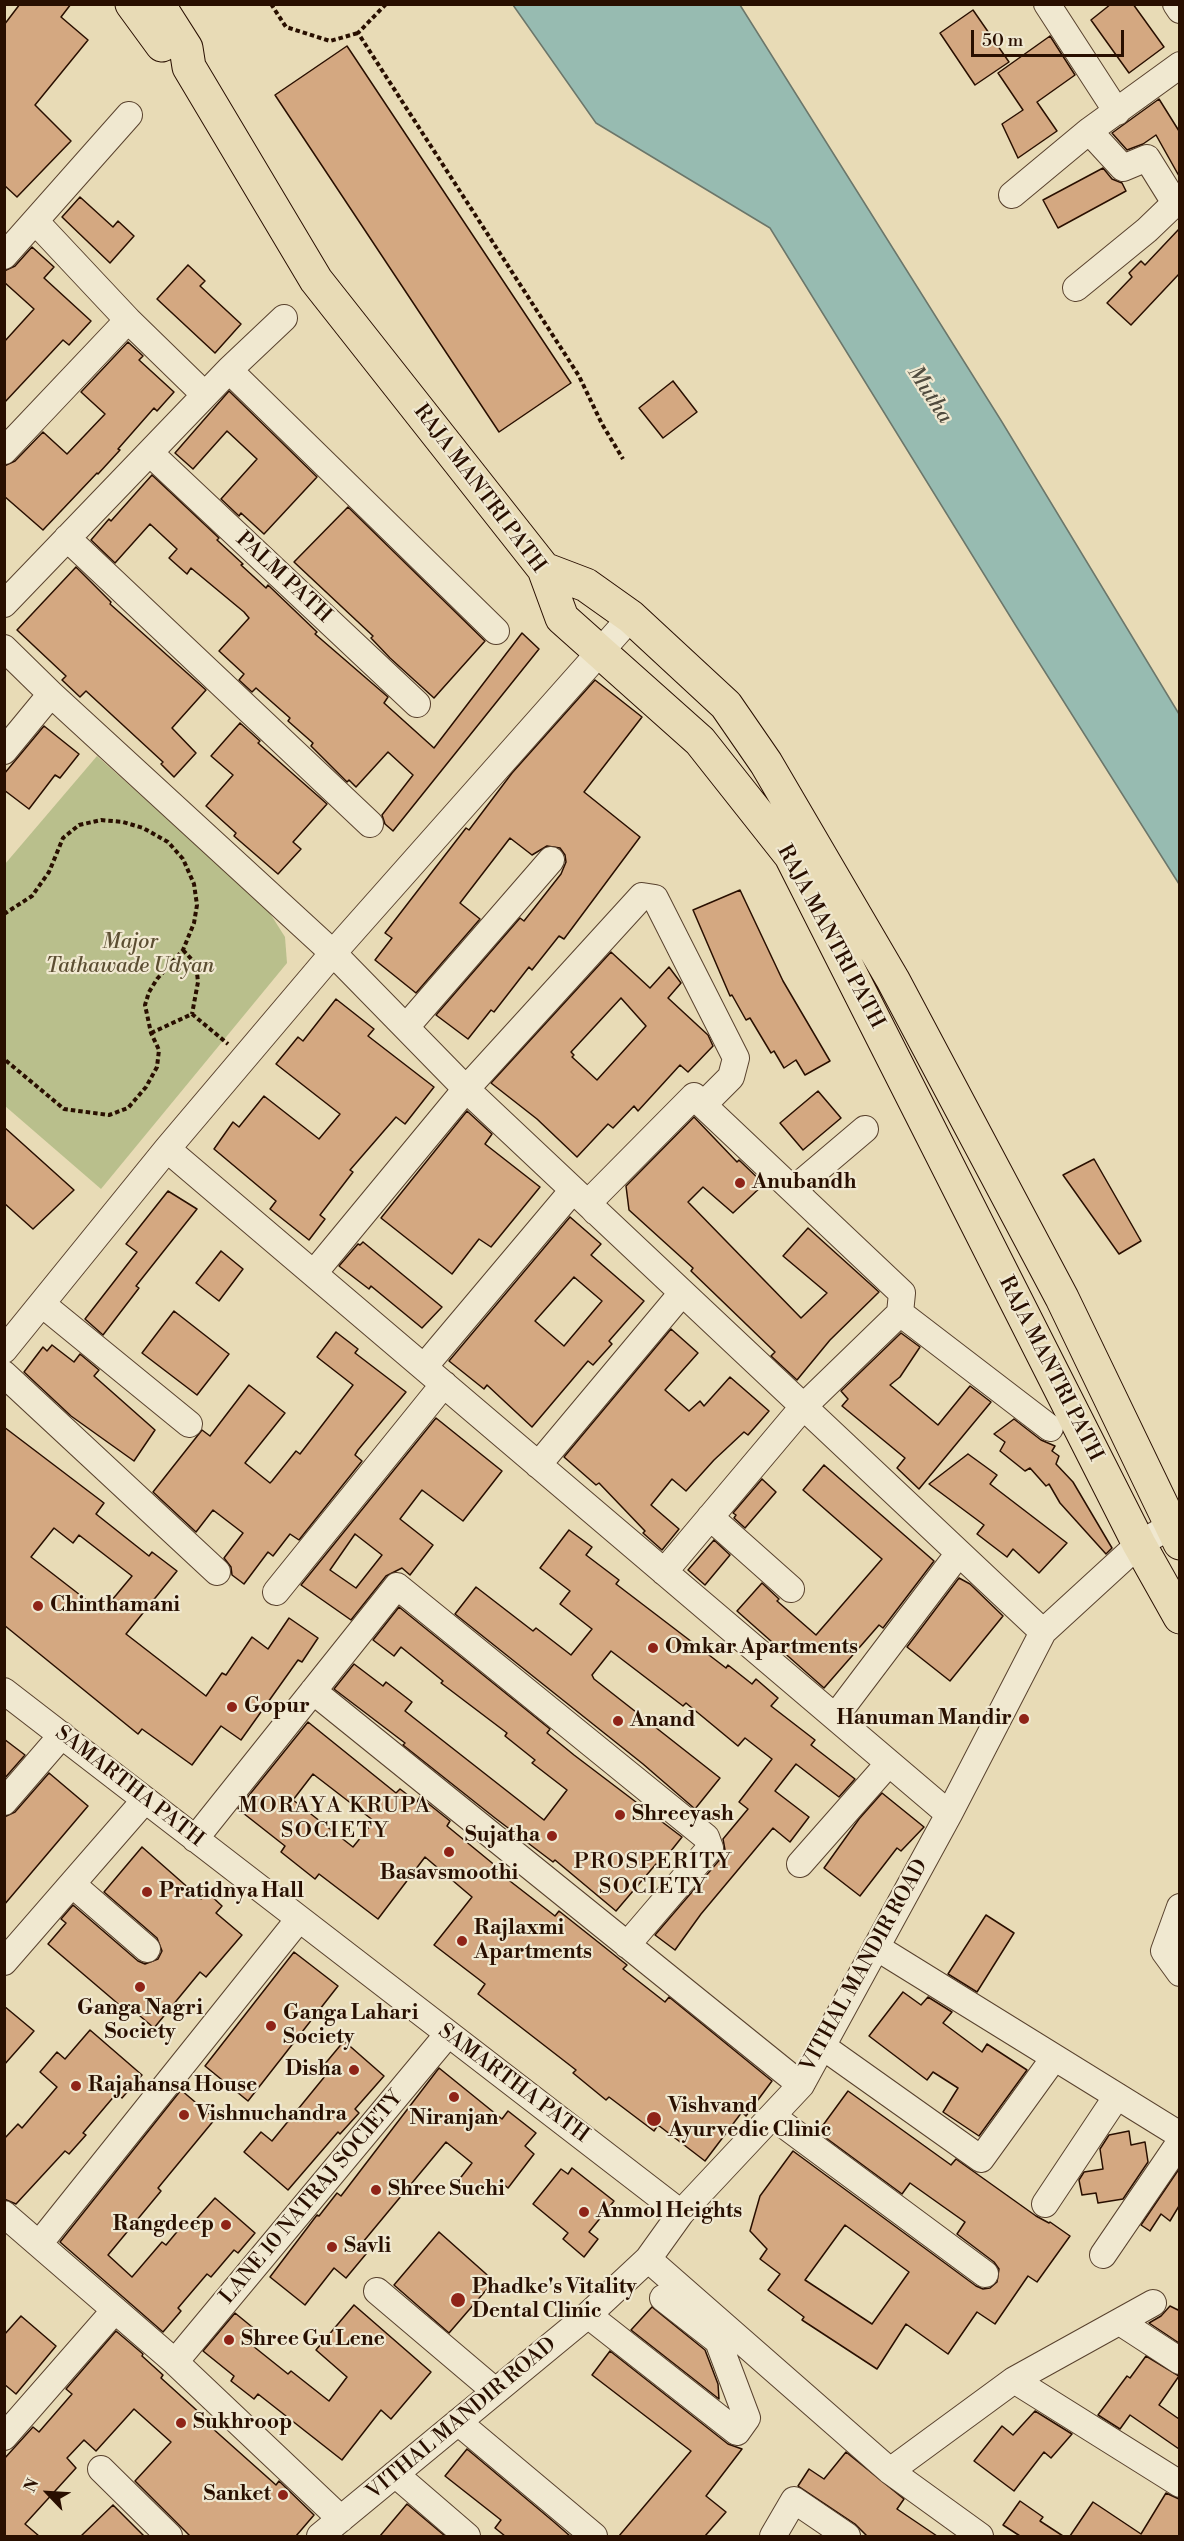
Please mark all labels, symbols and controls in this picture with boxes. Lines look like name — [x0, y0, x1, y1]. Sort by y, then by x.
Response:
scale bar — [974, 18, 1127, 56]
text: 50 m — [982, 29, 1023, 52]
water label: Mutha — [901, 361, 957, 429]
street label: RAJA MANTRI PATH — [407, 400, 551, 578]
street label: PALM PATH — [230, 527, 336, 629]
street label: RAJA MANTRI PATH — [771, 841, 889, 1033]
park label: Major Tathawade Udyan — [46, 930, 214, 980]
place label: Anubandh — [752, 1170, 857, 1196]
marker: Anubandh — [733, 1176, 747, 1190]
street label: RAJA MANTRI PATH — [992, 1272, 1108, 1466]
place label: Chinthamani — [50, 1593, 180, 1619]
marker: Chinthamani — [31, 1599, 45, 1613]
place label: Omkar Apartments — [665, 1635, 858, 1661]
marker: Omkar Apartments — [646, 1641, 660, 1655]
place label: Gopur — [244, 1694, 310, 1720]
marker: Gopur — [225, 1700, 239, 1714]
place label: Hanuman Mandir — [837, 1706, 1012, 1732]
place label: Anand — [630, 1708, 695, 1734]
marker: Hanuman Mandir — [1017, 1712, 1031, 1726]
marker: Anand — [611, 1714, 625, 1728]
street label: SAMARTHA PATH — [50, 1721, 208, 1853]
district label: MORAYA KRUPA SOCIETY — [238, 1794, 432, 1846]
place label: Shreeyash — [632, 1802, 734, 1828]
marker: Shreeyash — [613, 1808, 627, 1822]
place label: Sujatha — [465, 1823, 540, 1849]
marker: Sujatha — [545, 1829, 559, 1843]
marker: Basavsmoothi — [442, 1845, 456, 1859]
district label: PROSPERITY SOCIETY — [574, 1850, 732, 1902]
street label: VITHAL MANDIR ROAD — [796, 1855, 934, 2077]
place label: Basavsmoothi — [380, 1861, 518, 1887]
place label: Pratidnya Hall — [159, 1879, 304, 1905]
marker: Pratidnya Hall — [140, 1885, 154, 1899]
place label: Rajlaxmi Apartments — [474, 1916, 592, 1966]
marker: Rajlaxmi Apartments — [455, 1934, 469, 1948]
marker: Ganga Nagri Society — [133, 1980, 147, 1994]
place label: Ganga Nagri Society — [77, 1996, 203, 2046]
place label: Ganga Lahari Society — [283, 2001, 418, 2051]
marker: Ganga Lahari Society — [264, 2019, 278, 2033]
street label: SAMARTHA PATH — [433, 2019, 593, 2149]
place label: Disha — [285, 2057, 342, 2083]
marker: Disha — [347, 2063, 361, 2077]
place label: Rajahansa House — [88, 2073, 257, 2099]
marker: Rajahansa House — [69, 2079, 83, 2093]
street label: LANE 10 NATRAJ SOCIETY — [215, 2086, 409, 2310]
marker: Niranjan — [447, 2090, 461, 2104]
place label: Vishvand Ayurvedic Clinic — [668, 2094, 831, 2144]
place label: Vishnuchandra — [196, 2102, 347, 2128]
place label: Niranjan — [410, 2106, 498, 2132]
marker: Vishnuchandra — [177, 2108, 191, 2122]
marker: Vishvand Ayurvedic Clinic — [645, 2110, 663, 2128]
place label: Shree Suchi — [388, 2177, 505, 2203]
marker: Shree Suchi — [369, 2183, 383, 2197]
place label: Anmol Heights — [596, 2199, 742, 2225]
marker: Anmol Heights — [577, 2205, 591, 2219]
place label: Rangdeep — [113, 2212, 214, 2238]
marker: Rangdeep — [219, 2218, 233, 2232]
place label: Savli — [344, 2234, 391, 2260]
marker: Savli — [325, 2240, 339, 2254]
place label: Phadke's Vitality Dental Clinic — [472, 2275, 637, 2325]
marker: Phadke's Vitality Dental Clinic — [449, 2291, 467, 2309]
place label: Shree Gu Lene — [241, 2327, 385, 2353]
street label: VITHAL MANDIR ROAD — [362, 2332, 562, 2506]
marker: Shree Gu Lene — [222, 2333, 236, 2347]
place label: Sukhroop — [193, 2410, 292, 2436]
marker: Sukhroop — [174, 2416, 188, 2430]
north arrow — [18, 2463, 78, 2523]
text: N — [20, 2475, 43, 2495]
place label: Sanket — [203, 2482, 271, 2508]
marker: Sanket — [276, 2488, 290, 2502]

